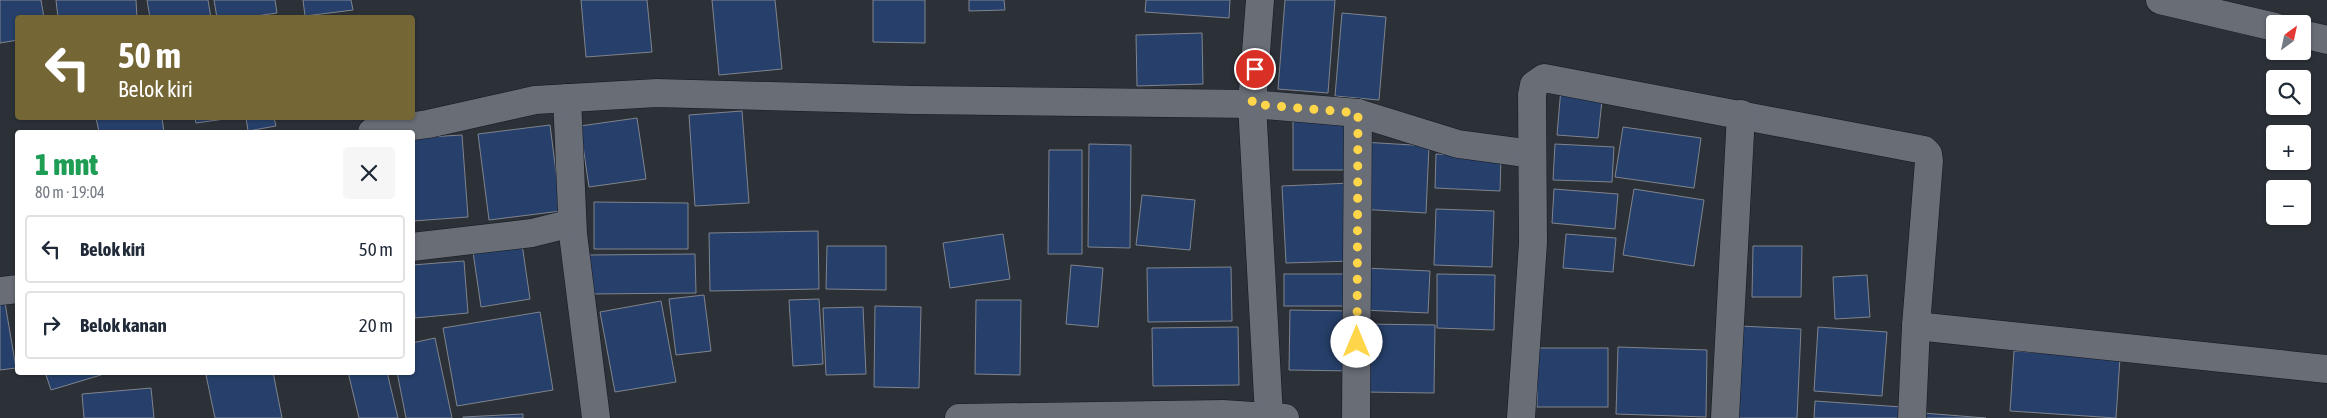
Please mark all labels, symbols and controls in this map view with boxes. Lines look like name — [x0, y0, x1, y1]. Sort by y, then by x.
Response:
north arrow — [2266, 15, 2311, 60]
map controls — [2266, 15, 2311, 225]
icon: left — [35, 35, 100, 100]
text: 50 m — [118, 35, 181, 75]
pin — [1234, 48, 1276, 90]
icon: arrive — [1241, 55, 1269, 83]
button: search — [2266, 70, 2311, 115]
text: Belok kiri — [118, 76, 193, 102]
button: + — [2266, 125, 2311, 170]
text: 1 mnt — [35, 147, 98, 181]
button: close — [343, 147, 395, 199]
button: − — [2266, 180, 2311, 225]
text: 80 m · 19:04 — [35, 183, 105, 201]
icon: left — [37, 235, 65, 263]
text: Belok kiri — [80, 238, 145, 260]
text: 50 m — [359, 238, 393, 260]
icon: right — [37, 311, 65, 339]
text: Belok kanan — [80, 314, 167, 336]
text: 20 m — [359, 314, 393, 336]
position arrow — [1330, 315, 1382, 367]

